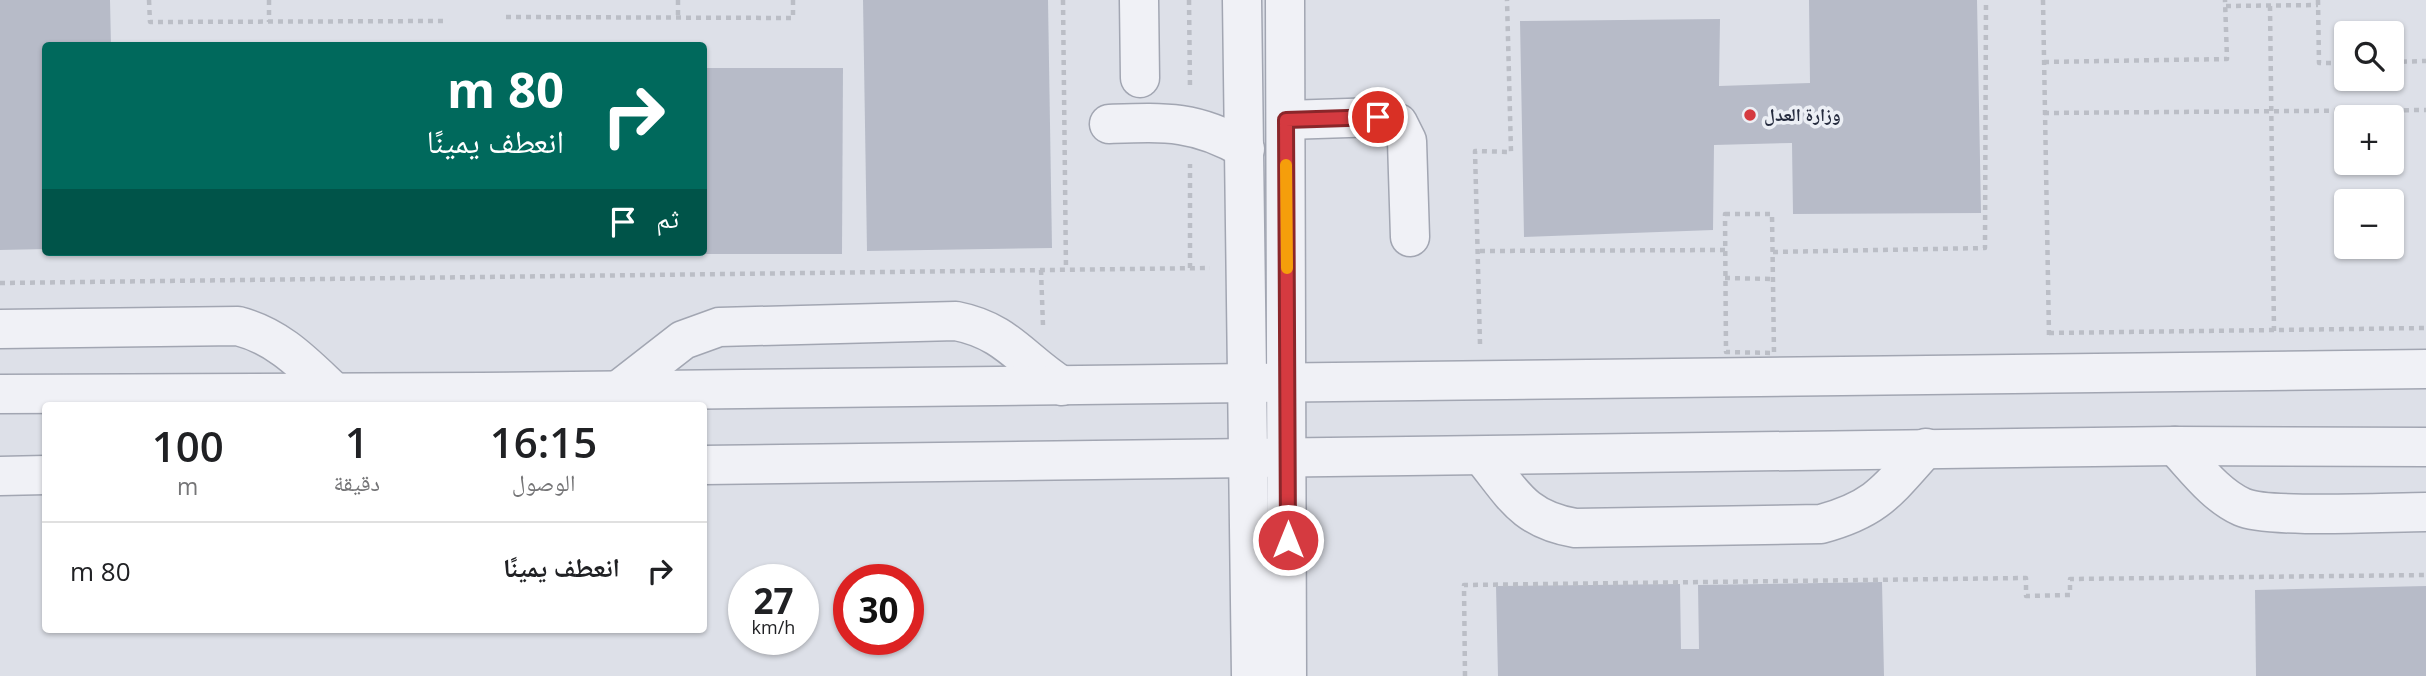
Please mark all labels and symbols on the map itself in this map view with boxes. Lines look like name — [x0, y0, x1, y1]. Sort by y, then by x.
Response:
pin — [1348, 87, 1408, 147]
place label: وزارة العدل — [1764, 102, 1841, 126]
marker: وزارة العدل — [1742, 107, 1758, 123]
position arrow — [1251, 503, 1325, 577]
speed limit sign: 30 — [833, 564, 924, 655]

